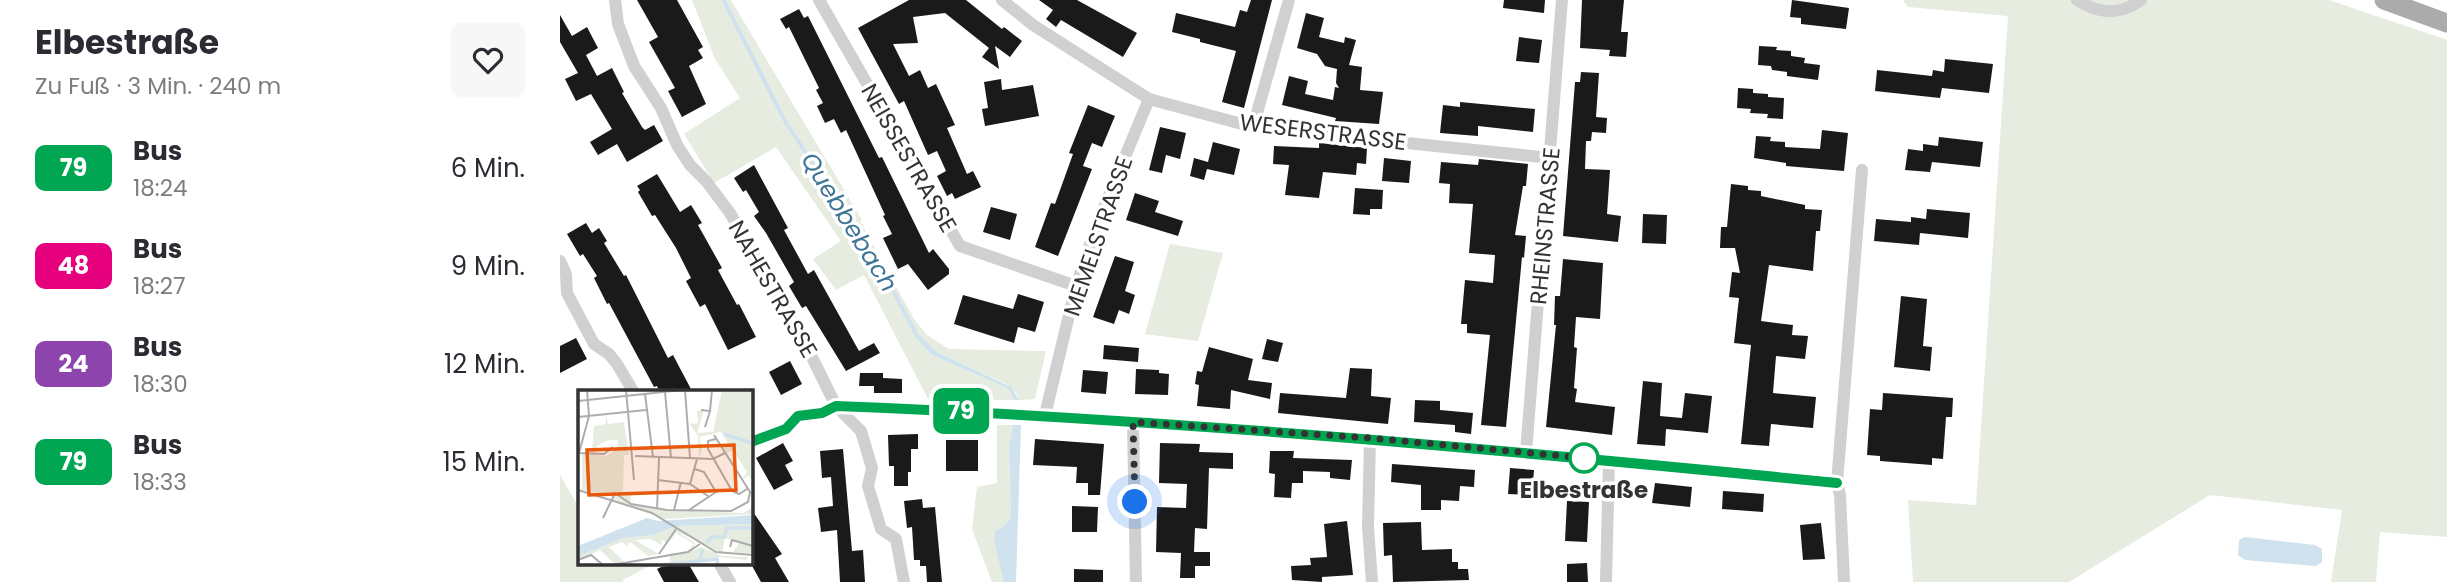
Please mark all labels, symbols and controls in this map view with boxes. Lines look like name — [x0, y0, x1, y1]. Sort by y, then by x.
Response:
text: Elbestraße — [35, 19, 219, 66]
button: heart — [451, 23, 525, 97]
text: Zu Fuß · 3 Min. · 240 m — [35, 70, 281, 102]
street label: NEISSESTRASSE — [853, 78, 965, 238]
street label: WESERSTRASSE — [1238, 106, 1408, 158]
text: Bus — [133, 133, 182, 169]
water label: Quebbebach — [793, 146, 906, 298]
street label: RHEINSTRASSE — [1522, 146, 1568, 306]
text: 6 Min. — [451, 150, 525, 186]
text: 79 — [60, 151, 87, 184]
street label: MEMELSTRASSE — [1056, 152, 1140, 320]
text: 18:24 — [133, 172, 187, 204]
street label: NAHESTRASSE — [721, 214, 825, 364]
text: Bus — [133, 231, 182, 267]
text: 9 Min. — [451, 248, 525, 284]
text: 48 — [58, 249, 89, 282]
text: 18:27 — [133, 270, 186, 302]
text: Bus — [133, 329, 182, 365]
text: 12 Min. — [444, 346, 525, 382]
text: 24 — [59, 347, 88, 380]
text: 18:30 — [133, 368, 188, 400]
line badge: 79 — [930, 388, 992, 434]
inset map — [578, 390, 752, 564]
text: 79 — [947, 394, 975, 427]
text: Bus — [133, 427, 182, 463]
marker: Elbestraße — [1569, 443, 1599, 473]
text: 15 Min. — [443, 444, 525, 480]
text: 79 — [60, 445, 87, 478]
text: 18:33 — [133, 466, 187, 498]
place label: Elbestraße — [1520, 474, 1648, 506]
your location — [1117, 484, 1152, 519]

